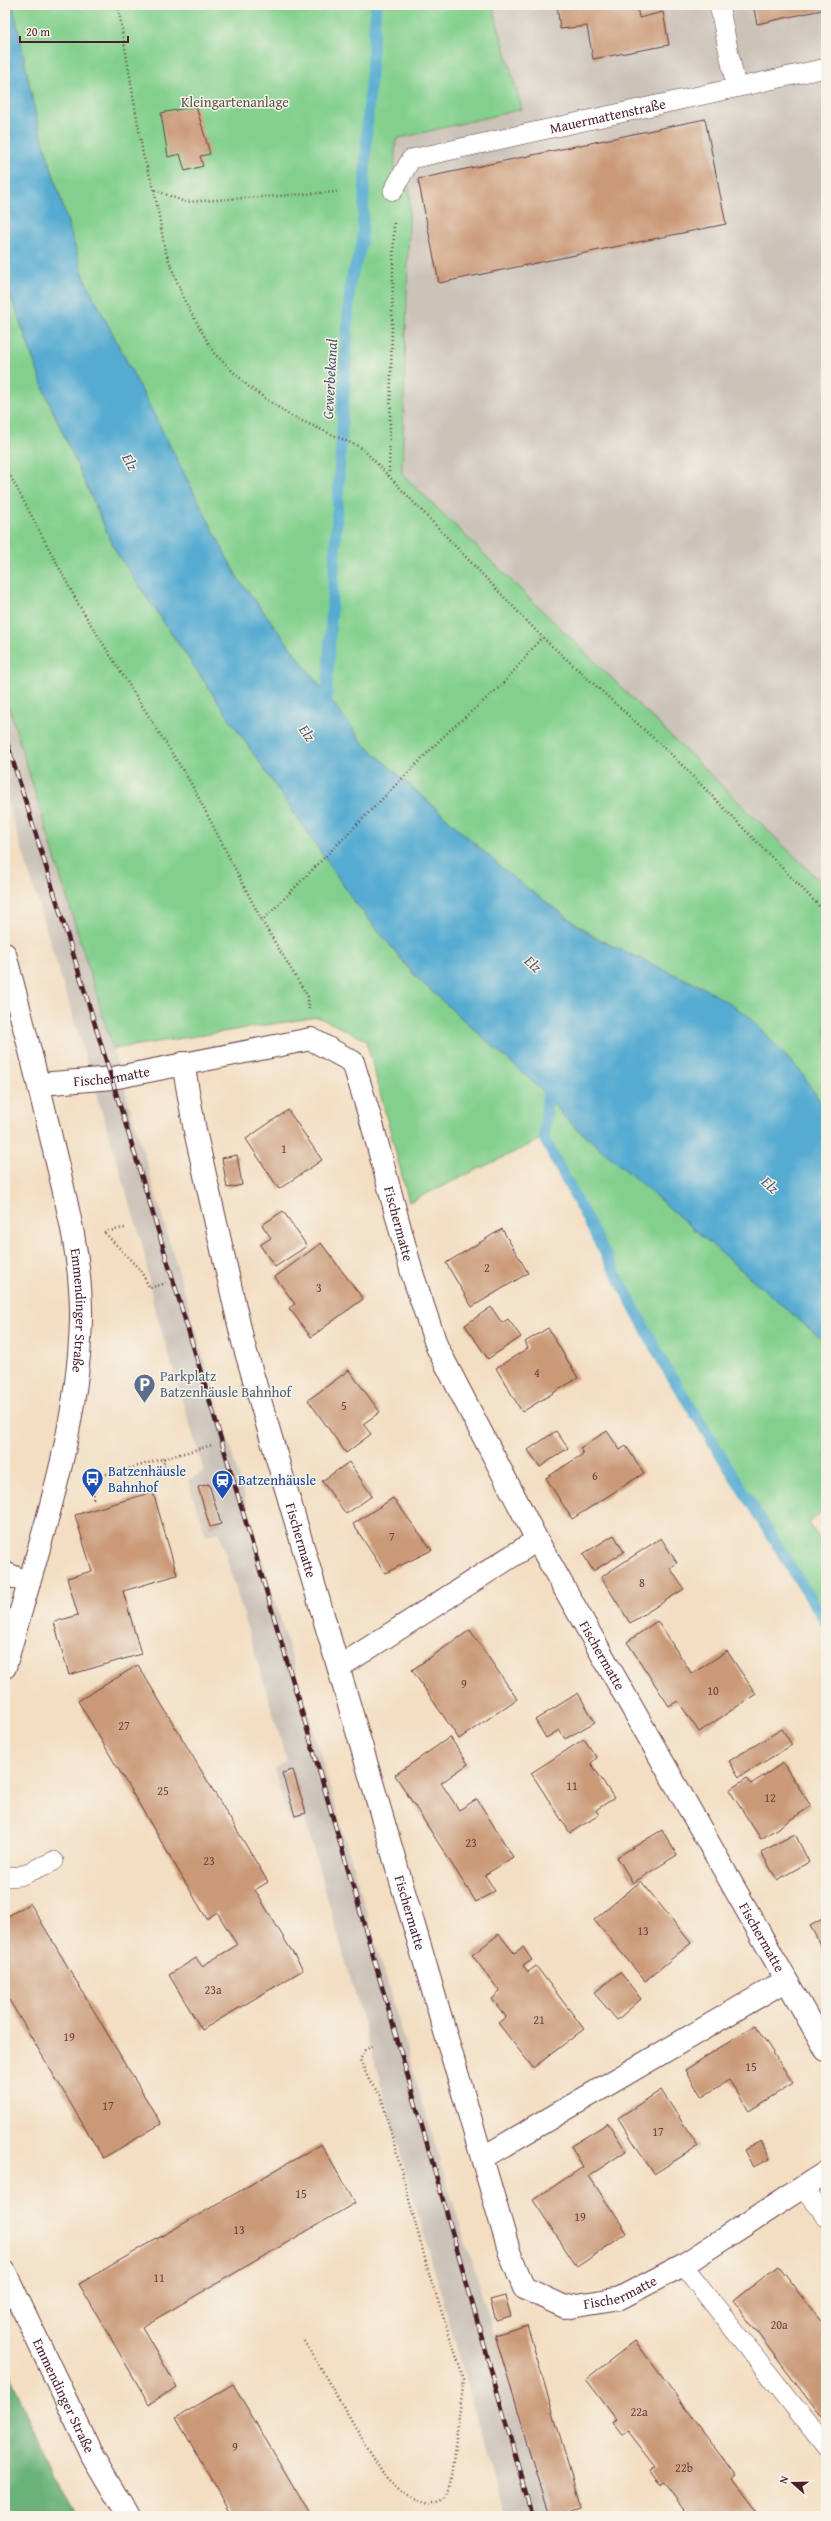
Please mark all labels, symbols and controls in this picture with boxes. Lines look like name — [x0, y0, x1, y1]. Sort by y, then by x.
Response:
scale bar — [20, 18, 128, 44]
text: 20 m — [26, 23, 50, 40]
park label: Kleingartenanlage — [181, 92, 289, 112]
street label: Mauermattenstraße — [548, 93, 668, 138]
water label: Gewerbekanal — [317, 338, 342, 420]
water label: Elz — [117, 449, 144, 474]
water label: Elz — [294, 719, 321, 746]
water label: Elz — [519, 950, 547, 977]
street label: Fischermatte — [73, 1061, 152, 1091]
house number: 1 — [281, 1140, 287, 1157]
water label: Elz — [756, 1171, 784, 1198]
street label: Fischermatte — [379, 1184, 419, 1264]
street label: Emmendinger Straße — [65, 1247, 91, 1374]
house number: 2 — [484, 1259, 490, 1276]
house number: 3 — [316, 1279, 322, 1296]
house number: 4 — [534, 1364, 540, 1381]
place label: Parkplatz Batzenhäusle Bahnhof — [160, 1366, 293, 1402]
parking icon: Parkplatz Batzenhäusle Bahnhof — [131, 1371, 157, 1404]
house number: 5 — [341, 1397, 347, 1414]
place label: Batzenhäusle Bahnhof — [108, 1461, 187, 1497]
bus stop icon: Batzenhäusle Bahnhof — [80, 1466, 106, 1499]
station icon: Batzenhäusle — [210, 1467, 236, 1500]
house number: 6 — [592, 1467, 598, 1484]
place label: Batzenhäusle — [238, 1470, 317, 1490]
street label: Fischermatte — [281, 1500, 322, 1580]
house number: 7 — [389, 1528, 395, 1545]
house number: 8 — [639, 1574, 645, 1591]
street label: Fischermatte — [575, 1617, 630, 1694]
house number: 9 — [461, 1675, 467, 1692]
house number: 10 — [707, 1682, 719, 1699]
house number: 27 — [118, 1717, 130, 1734]
house number: 11 — [566, 1777, 578, 1794]
house number: 25 — [157, 1782, 169, 1799]
house number: 12 — [764, 1789, 776, 1806]
house number: 23 — [465, 1834, 477, 1851]
house number: 23 — [203, 1852, 215, 1869]
street label: Fischermatte — [390, 1873, 431, 1953]
street label: Fischermatte — [734, 1899, 790, 1976]
house number: 13 — [637, 1922, 649, 1939]
house number: 23a — [204, 1981, 222, 1998]
house number: 21 — [533, 2011, 545, 2028]
house number: 19 — [63, 2028, 75, 2045]
house number: 15 — [745, 2058, 757, 2075]
house number: 17 — [102, 2097, 114, 2114]
house number: 17 — [652, 2123, 664, 2140]
house number: 15 — [295, 2185, 307, 2202]
house number: 19 — [574, 2208, 586, 2225]
house number: 13 — [233, 2221, 245, 2238]
house number: 11 — [153, 2269, 165, 2286]
street label: Fischermatte — [582, 2270, 661, 2314]
house number: 20a — [770, 2316, 788, 2333]
street label: Emmendinger Straße — [28, 2335, 100, 2457]
house number: 22a — [630, 2403, 648, 2420]
house number: 9 — [232, 2438, 238, 2455]
house number: 22b — [675, 2459, 693, 2476]
north arrow — [773, 2463, 813, 2503]
text: N — [775, 2473, 793, 2486]

